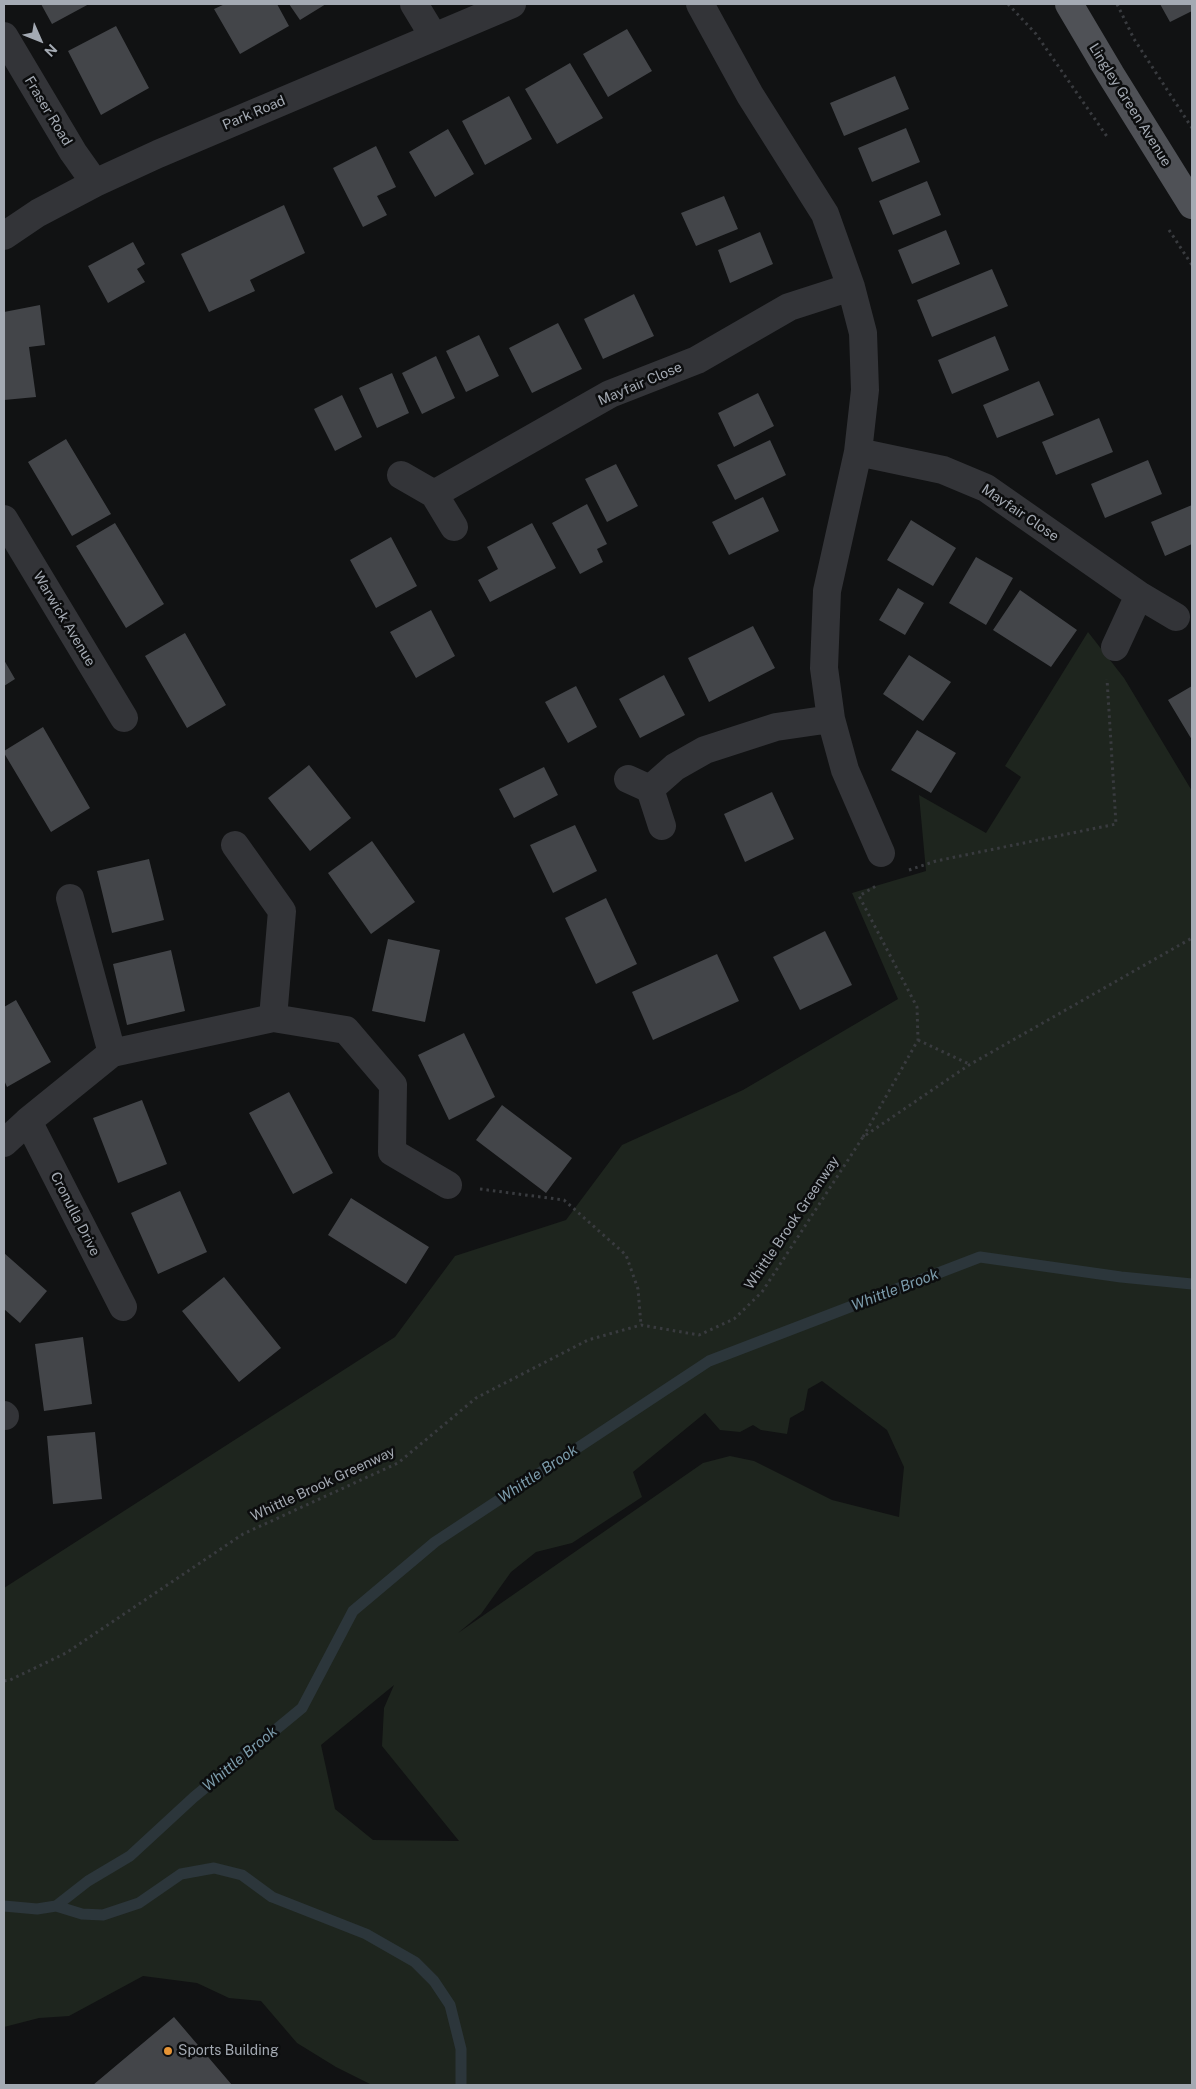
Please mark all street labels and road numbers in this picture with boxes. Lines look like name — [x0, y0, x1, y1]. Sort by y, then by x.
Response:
street label: Lingley Green Avenue — [1085, 40, 1175, 170]
street label: Fraser Road — [21, 73, 75, 149]
street label: Park Road — [220, 92, 288, 134]
street label: Mayfair Close — [595, 359, 685, 409]
street label: Mayfair Close — [978, 481, 1062, 545]
street label: Warwick Avenue — [29, 569, 99, 669]
street label: Whittle Brook Greenway — [741, 1153, 843, 1293]
street label: Cronulla Drive — [47, 1169, 103, 1259]
street label: Whittle Brook Greenway — [248, 1443, 398, 1525]

